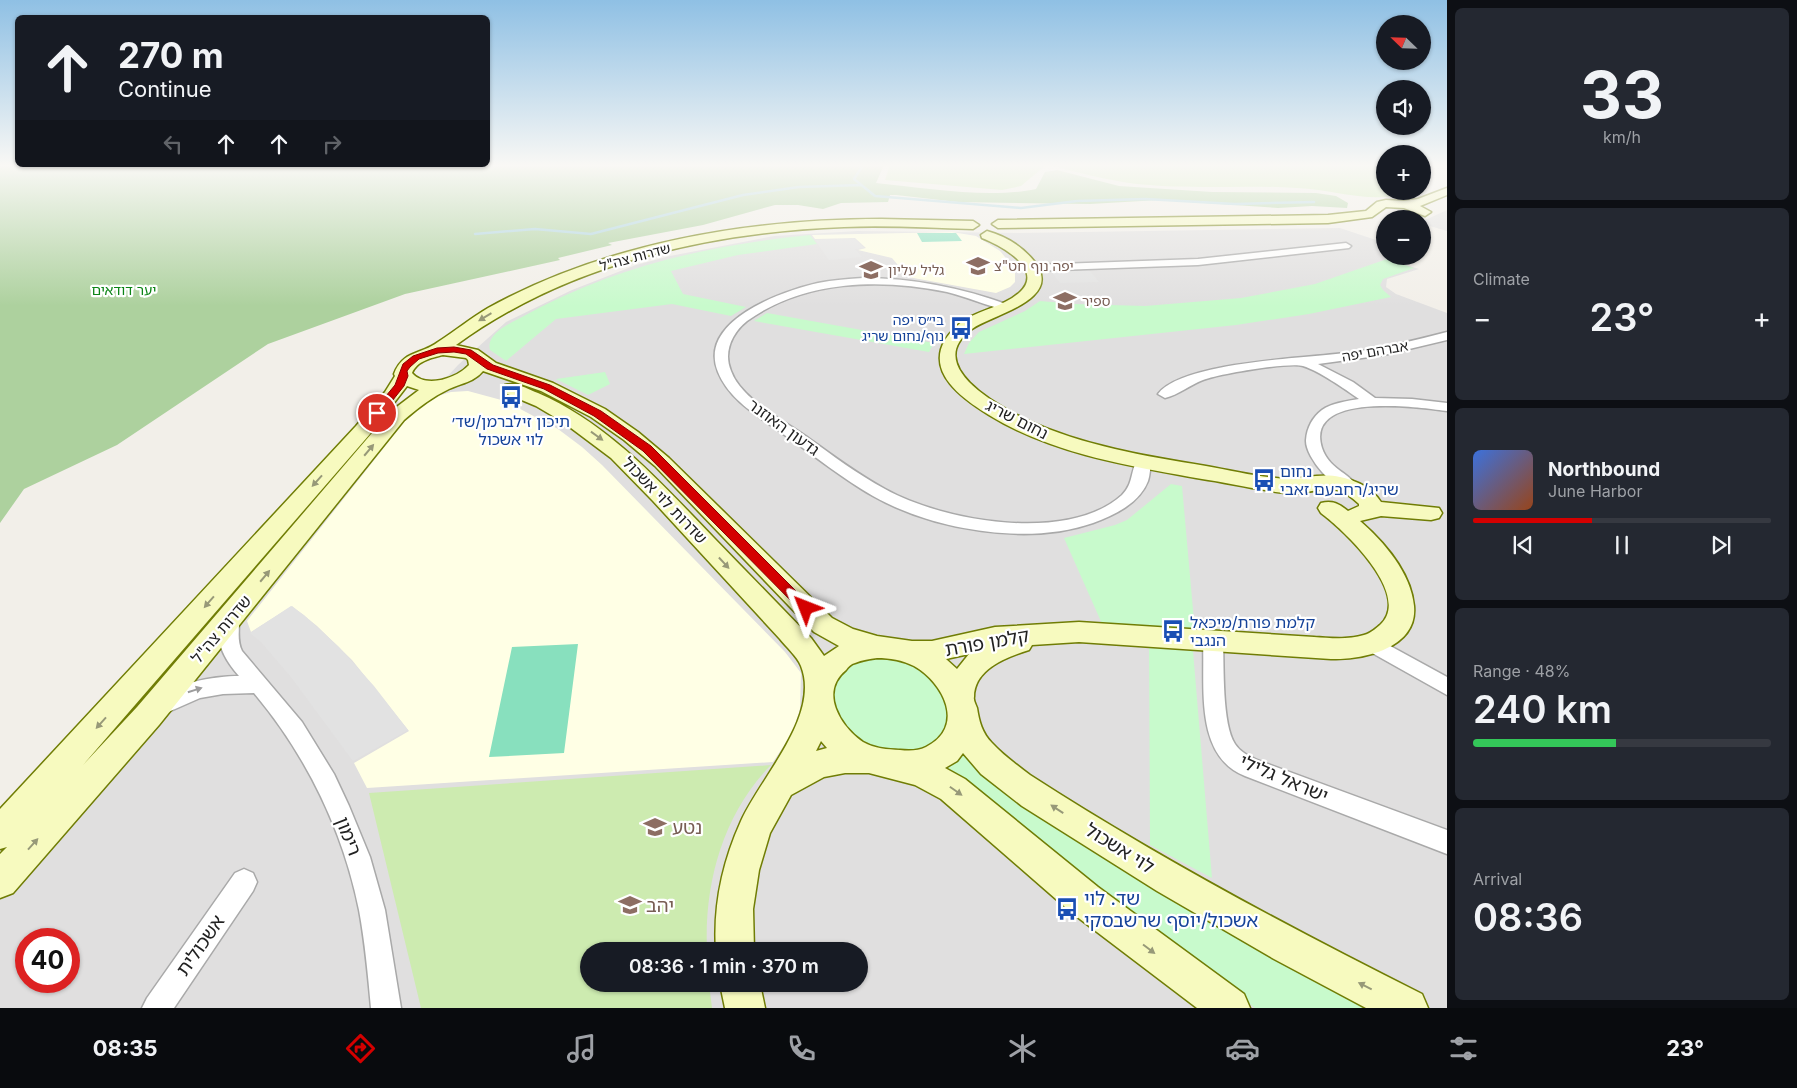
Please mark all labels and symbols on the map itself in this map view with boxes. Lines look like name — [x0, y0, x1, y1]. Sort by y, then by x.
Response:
north arrow — [1376, 15, 1431, 70]
street label: שדרות צה"ל — [598, 239, 672, 274]
school or university icon: יפה נוף חט"צ — [965, 253, 991, 279]
school or university icon: גליל עליון — [858, 257, 884, 283]
place label: יפה נוף חט"צ — [994, 257, 1074, 274]
place label: גליל עליון — [888, 261, 944, 278]
park label: יער דודאים — [92, 281, 156, 298]
school or university icon: ספיר — [1052, 288, 1078, 314]
place label: ספיר — [1082, 292, 1110, 309]
place label: בי״ס יפה נוף/נחום שריג — [862, 311, 944, 344]
one-way arrow — [479, 313, 492, 322]
bus stop icon: בי״ס יפה נוף/נחום שריג — [948, 315, 974, 341]
street label: אברהם יפה — [1340, 336, 1410, 365]
bus stop icon: תיכון זילברמן/שד׳ לוי אשכול — [498, 384, 524, 410]
pin — [356, 392, 398, 434]
street label: גדעון האוזנר — [744, 394, 824, 460]
street label: נחום שריג — [982, 395, 1052, 443]
place label: תיכון זילברמן/שד׳ לוי אשכול — [452, 411, 570, 449]
one-way arrow — [590, 431, 604, 441]
one-way arrow — [363, 444, 374, 457]
street label: שדרות לוי אשכול — [618, 452, 712, 548]
place label: נחום שריג/רחבעם זאבי — [1280, 461, 1399, 499]
bus stop icon: נחום שריג/רחבעם זאבי — [1251, 467, 1277, 493]
one-way arrow — [311, 474, 323, 486]
one-way arrow — [718, 556, 730, 568]
one-way arrow — [259, 570, 271, 582]
position arrow — [779, 581, 831, 633]
street label: שדרות צה"ל — [187, 591, 255, 667]
one-way arrow — [203, 595, 214, 608]
place label: קלמת פורת/מיכאל הנגבי — [1190, 612, 1315, 650]
bus stop icon: קלמת פורת/מיכאל הנגבי — [1160, 618, 1186, 644]
street label: קלמן פורת — [943, 624, 1031, 661]
one-way arrow — [188, 686, 203, 693]
one-way arrow — [95, 717, 106, 730]
street label: ישראל גלילי — [1236, 749, 1332, 807]
one-way arrow — [949, 786, 963, 796]
one-way arrow — [1051, 804, 1064, 814]
street label: רימון — [331, 813, 366, 859]
school or university icon: נטע — [642, 814, 668, 840]
place label: נטע — [672, 816, 702, 839]
street label: לוי אשכול — [1081, 818, 1159, 879]
one-way arrow — [27, 838, 39, 850]
place label: שד. לוי אשכול/יוסף שרשבסקי — [1084, 887, 1258, 932]
school or university icon: יהב — [617, 892, 643, 918]
place label: יהב — [646, 894, 674, 917]
bus stop icon: שד. לוי אשכול/יוסף שרשבסקי — [1054, 896, 1080, 922]
street label: אשכולית — [171, 911, 230, 980]
speed limit sign: 40 — [15, 928, 80, 993]
one-way arrow — [1142, 944, 1155, 955]
one-way arrow — [1358, 982, 1372, 990]

